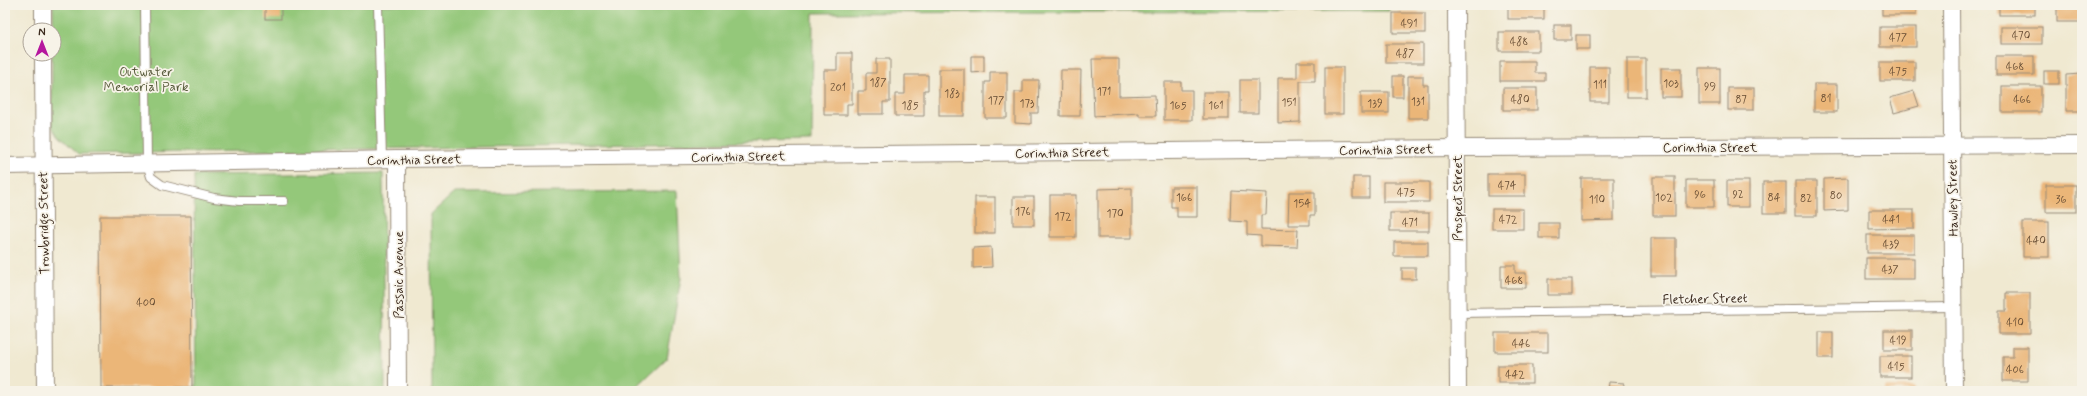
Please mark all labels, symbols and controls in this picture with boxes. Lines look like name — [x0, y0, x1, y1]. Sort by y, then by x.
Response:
house number: 491 — [1400, 17, 1418, 31]
north arrow — [22, 22, 62, 62]
text: N — [38, 26, 46, 40]
house number: 470 — [2012, 29, 2030, 43]
house number: 477 — [1889, 31, 1907, 45]
house number: 488 — [1510, 35, 1528, 49]
house number: 487 — [1396, 47, 1414, 61]
house number: 468 — [2006, 60, 2024, 74]
park label: Outwater Memorial Park — [104, 64, 189, 96]
house number: 475 — [1889, 65, 1907, 79]
house number: 187 — [869, 76, 887, 90]
house number: 103 — [1663, 77, 1679, 91]
house number: 111 — [1593, 78, 1607, 92]
house number: 99 — [1704, 80, 1716, 94]
house number: 201 — [830, 81, 846, 95]
house number: 171 — [1097, 85, 1111, 99]
house number: 183 — [944, 87, 960, 101]
house number: 81 — [1821, 92, 1831, 106]
house number: 480 — [1510, 93, 1530, 107]
house number: 87 — [1735, 93, 1747, 107]
house number: 466 — [2013, 93, 2031, 107]
house number: 177 — [988, 94, 1004, 108]
house number: 131 — [1411, 95, 1425, 109]
house number: 151 — [1281, 96, 1297, 110]
house number: 173 — [1020, 97, 1035, 111]
house number: 139 — [1367, 97, 1383, 111]
house number: 185 — [901, 99, 919, 113]
house number: 165 — [1169, 99, 1187, 113]
house number: 161 — [1208, 99, 1224, 113]
street label: Corinthia Street — [1663, 140, 1758, 157]
street label: Corinthia Street — [1339, 141, 1434, 160]
street label: Corinthia Street — [1015, 144, 1110, 163]
street label: Corinthia Street — [691, 148, 786, 167]
street label: Corinthia Street — [367, 151, 462, 170]
street label: Prospect Street — [1450, 154, 1467, 241]
street label: Hawley Street — [1944, 159, 1963, 237]
street label: Trowbridge Street — [35, 171, 56, 275]
house number: 474 — [1498, 179, 1517, 193]
house number: 475 — [1397, 186, 1415, 200]
house number: 96 — [1694, 188, 1706, 202]
house number: 92 — [1732, 188, 1744, 202]
house number: 80 — [1830, 189, 1842, 203]
house number: 166 — [1176, 191, 1192, 205]
house number: 102 — [1655, 191, 1673, 205]
house number: 84 — [1768, 191, 1781, 205]
house number: 82 — [1800, 192, 1812, 206]
house number: 110 — [1589, 193, 1605, 207]
house number: 36 — [2055, 193, 2067, 207]
house number: 154 — [1293, 197, 1311, 211]
house number: 176 — [1015, 205, 1031, 219]
house number: 170 — [1106, 207, 1124, 221]
house number: 172 — [1054, 210, 1072, 224]
house number: 472 — [1499, 213, 1518, 227]
house number: 441 — [1882, 213, 1900, 227]
house number: 471 — [1402, 216, 1418, 230]
street label: Passaic Avenue — [391, 231, 408, 319]
house number: 440 — [2026, 234, 2046, 248]
house number: 439 — [1883, 238, 1900, 252]
house number: 437 — [1881, 263, 1899, 277]
house number: 468 — [1505, 274, 1523, 288]
street label: Fletcher Street — [1662, 290, 1748, 309]
house number: 400 — [136, 296, 156, 310]
house number: 410 — [2006, 316, 2024, 330]
house number: 419 — [1890, 334, 1907, 348]
house number: 446 — [1512, 337, 1530, 351]
house number: 415 — [1887, 360, 1905, 374]
house number: 406 — [2006, 363, 2024, 377]
house number: 442 — [1505, 368, 1525, 382]

